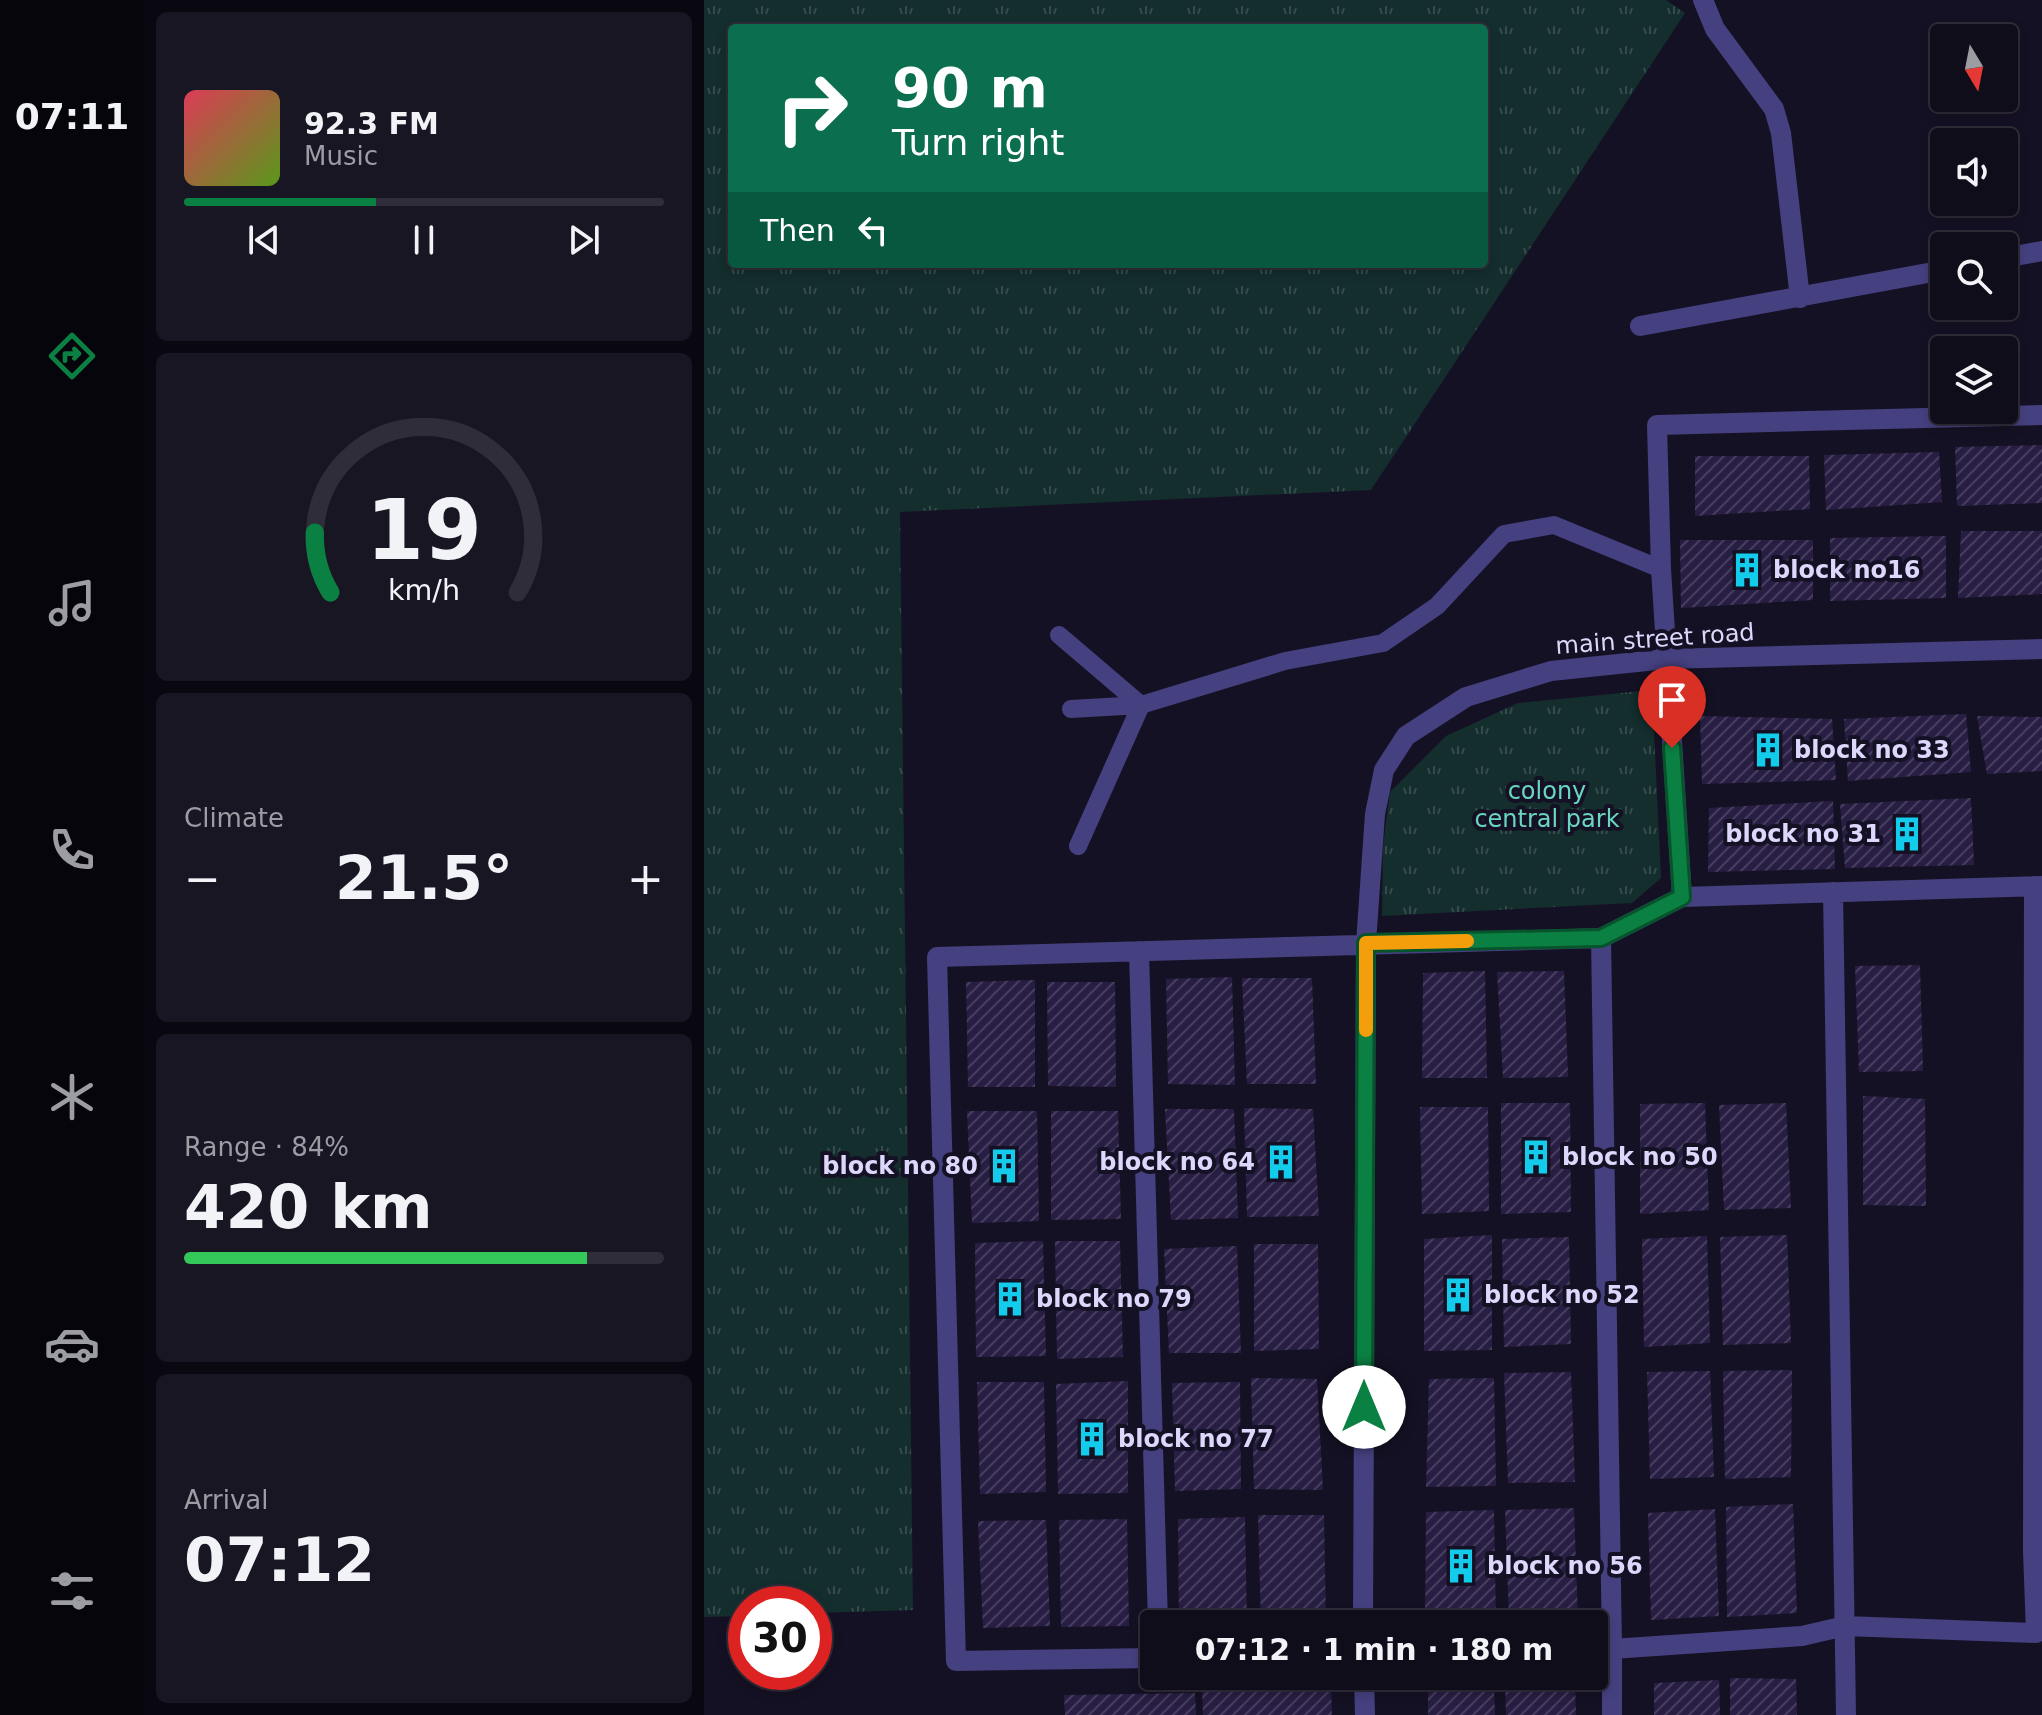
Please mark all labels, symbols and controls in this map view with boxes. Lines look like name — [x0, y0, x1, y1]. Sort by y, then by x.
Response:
north arrow — [1930, 24, 2018, 112]
map controls — [1930, 24, 2018, 424]
text: 90 m — [892, 55, 1048, 120]
icon: right — [760, 56, 864, 160]
text: 07:11 — [15, 96, 129, 137]
text: 92.3 FM — [304, 106, 439, 141]
text: Turn right — [892, 122, 1064, 163]
button: sound — [1930, 128, 2018, 216]
text: Music — [304, 141, 378, 171]
icon: left — [851, 208, 895, 252]
text: Then — [760, 213, 835, 248]
icon: previous — [242, 218, 286, 262]
icon: pause — [402, 218, 446, 262]
icon: next — [562, 218, 606, 262]
button: search — [1930, 232, 2018, 320]
icon: directions — [44, 328, 100, 384]
button: layers — [1930, 336, 2018, 424]
text: 19 — [366, 481, 482, 578]
building icon: block no16 — [1728, 551, 1766, 589]
place label: block no16 — [1773, 556, 1920, 584]
text: km/h — [388, 573, 460, 607]
icon: music — [44, 575, 100, 631]
street label: main street road — [1555, 618, 1755, 660]
pin — [1638, 666, 1706, 748]
icon: arrive — [1650, 678, 1694, 722]
building icon: block no 33 — [1749, 731, 1787, 769]
place label: block no 33 — [1794, 736, 1950, 764]
park label: colony central park — [1474, 777, 1620, 833]
text: Climate — [184, 803, 284, 833]
building icon: block no 31 — [1888, 815, 1926, 853]
place label: block no 31 — [1725, 820, 1881, 848]
icon: phone — [44, 822, 100, 878]
text: 21.5° — [335, 843, 513, 913]
text: − — [184, 853, 221, 904]
text: + — [627, 853, 664, 904]
icon: climate — [44, 1069, 100, 1125]
text: Range · 84% — [184, 1132, 349, 1162]
building icon: block no 50 — [1517, 1138, 1555, 1176]
building icon: block no 64 — [1262, 1143, 1300, 1181]
place label: block no 50 — [1562, 1143, 1718, 1171]
building icon: block no 80 — [985, 1147, 1023, 1185]
place label: block no 64 — [1099, 1148, 1255, 1176]
place label: block no 80 — [822, 1152, 978, 1180]
text: 420 km — [184, 1172, 433, 1242]
building icon: block no 52 — [1439, 1276, 1477, 1314]
building icon: block no 79 — [991, 1280, 1029, 1318]
place label: block no 52 — [1484, 1281, 1640, 1309]
place label: block no 79 — [1036, 1285, 1192, 1313]
icon: car — [44, 1316, 100, 1372]
position arrow — [1322, 1365, 1406, 1449]
building icon: block no 77 — [1073, 1420, 1111, 1458]
place label: block no 77 — [1118, 1425, 1274, 1453]
text: Arrival — [184, 1485, 268, 1515]
text: 07:12 — [184, 1525, 375, 1595]
building icon: block no 56 — [1442, 1547, 1480, 1585]
place label: block no 56 — [1487, 1552, 1643, 1580]
icon: filters — [44, 1563, 100, 1619]
speed limit sign: 30 — [728, 1586, 832, 1690]
text: 07:12 · 1 min · 180 m — [1195, 1632, 1553, 1667]

